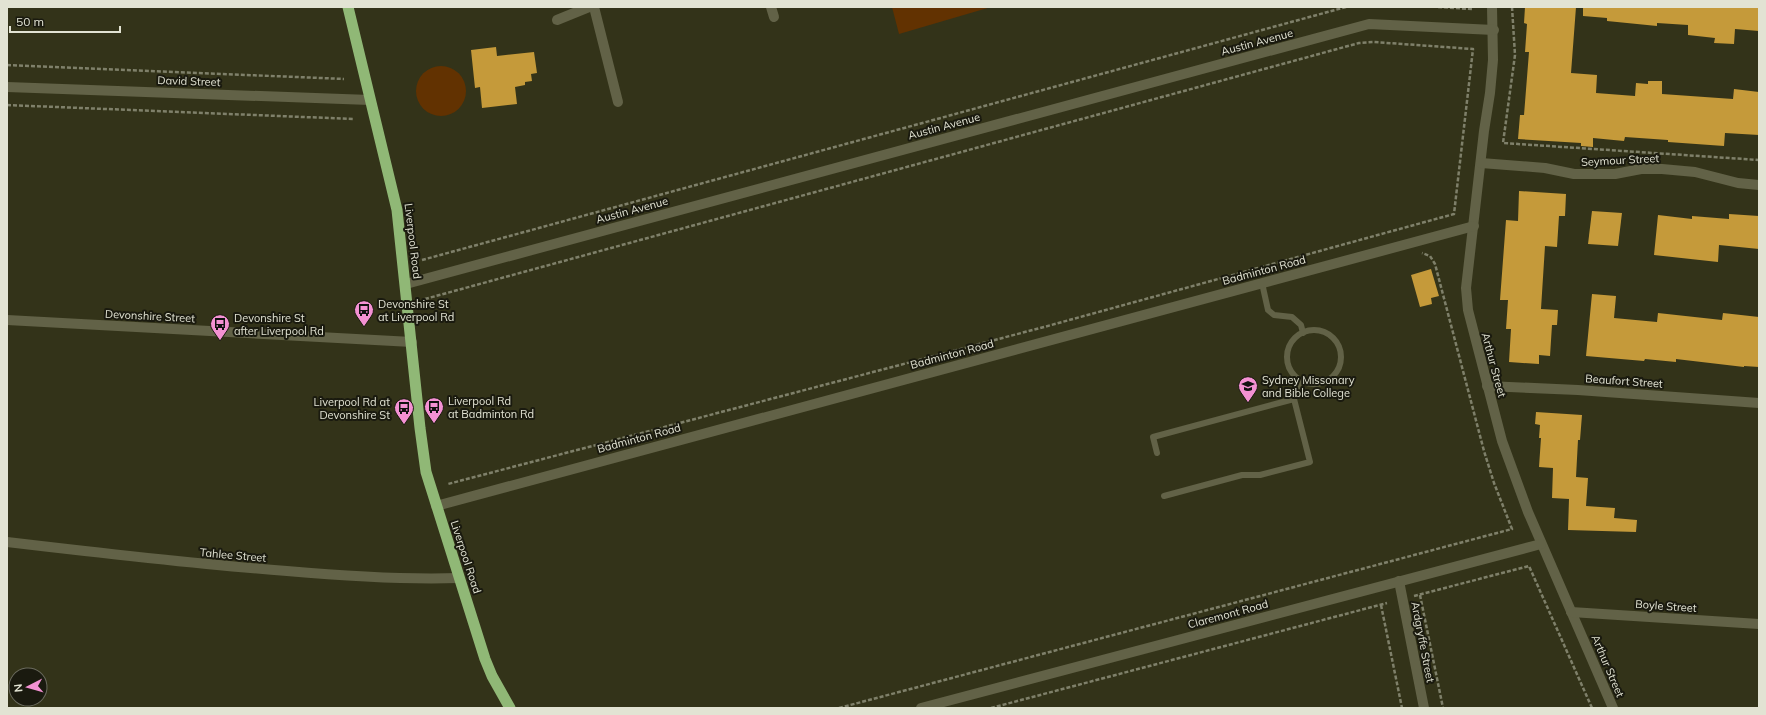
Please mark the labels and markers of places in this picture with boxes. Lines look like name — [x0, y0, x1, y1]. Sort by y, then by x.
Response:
place label: Devonshire St at Liverpool Rd — [378, 297, 454, 324]
bus stop icon: Devonshire St at Liverpool Rd — [353, 299, 375, 327]
place label: Devonshire St after Liverpool Rd — [234, 311, 324, 338]
bus stop icon: Devonshire St after Liverpool Rd — [209, 313, 231, 341]
place label: Sydney Missonary and Bible College — [1262, 373, 1355, 400]
school or university icon: Sydney Missonary and Bible College — [1237, 375, 1259, 403]
place label: Liverpool Rd at Badminton Rd — [448, 394, 534, 421]
place label: Liverpool Rd at Devonshire St — [314, 395, 390, 422]
bus stop icon: Liverpool Rd at Badminton Rd — [423, 396, 445, 424]
bus stop icon: Liverpool Rd at Devonshire St — [393, 397, 415, 425]

